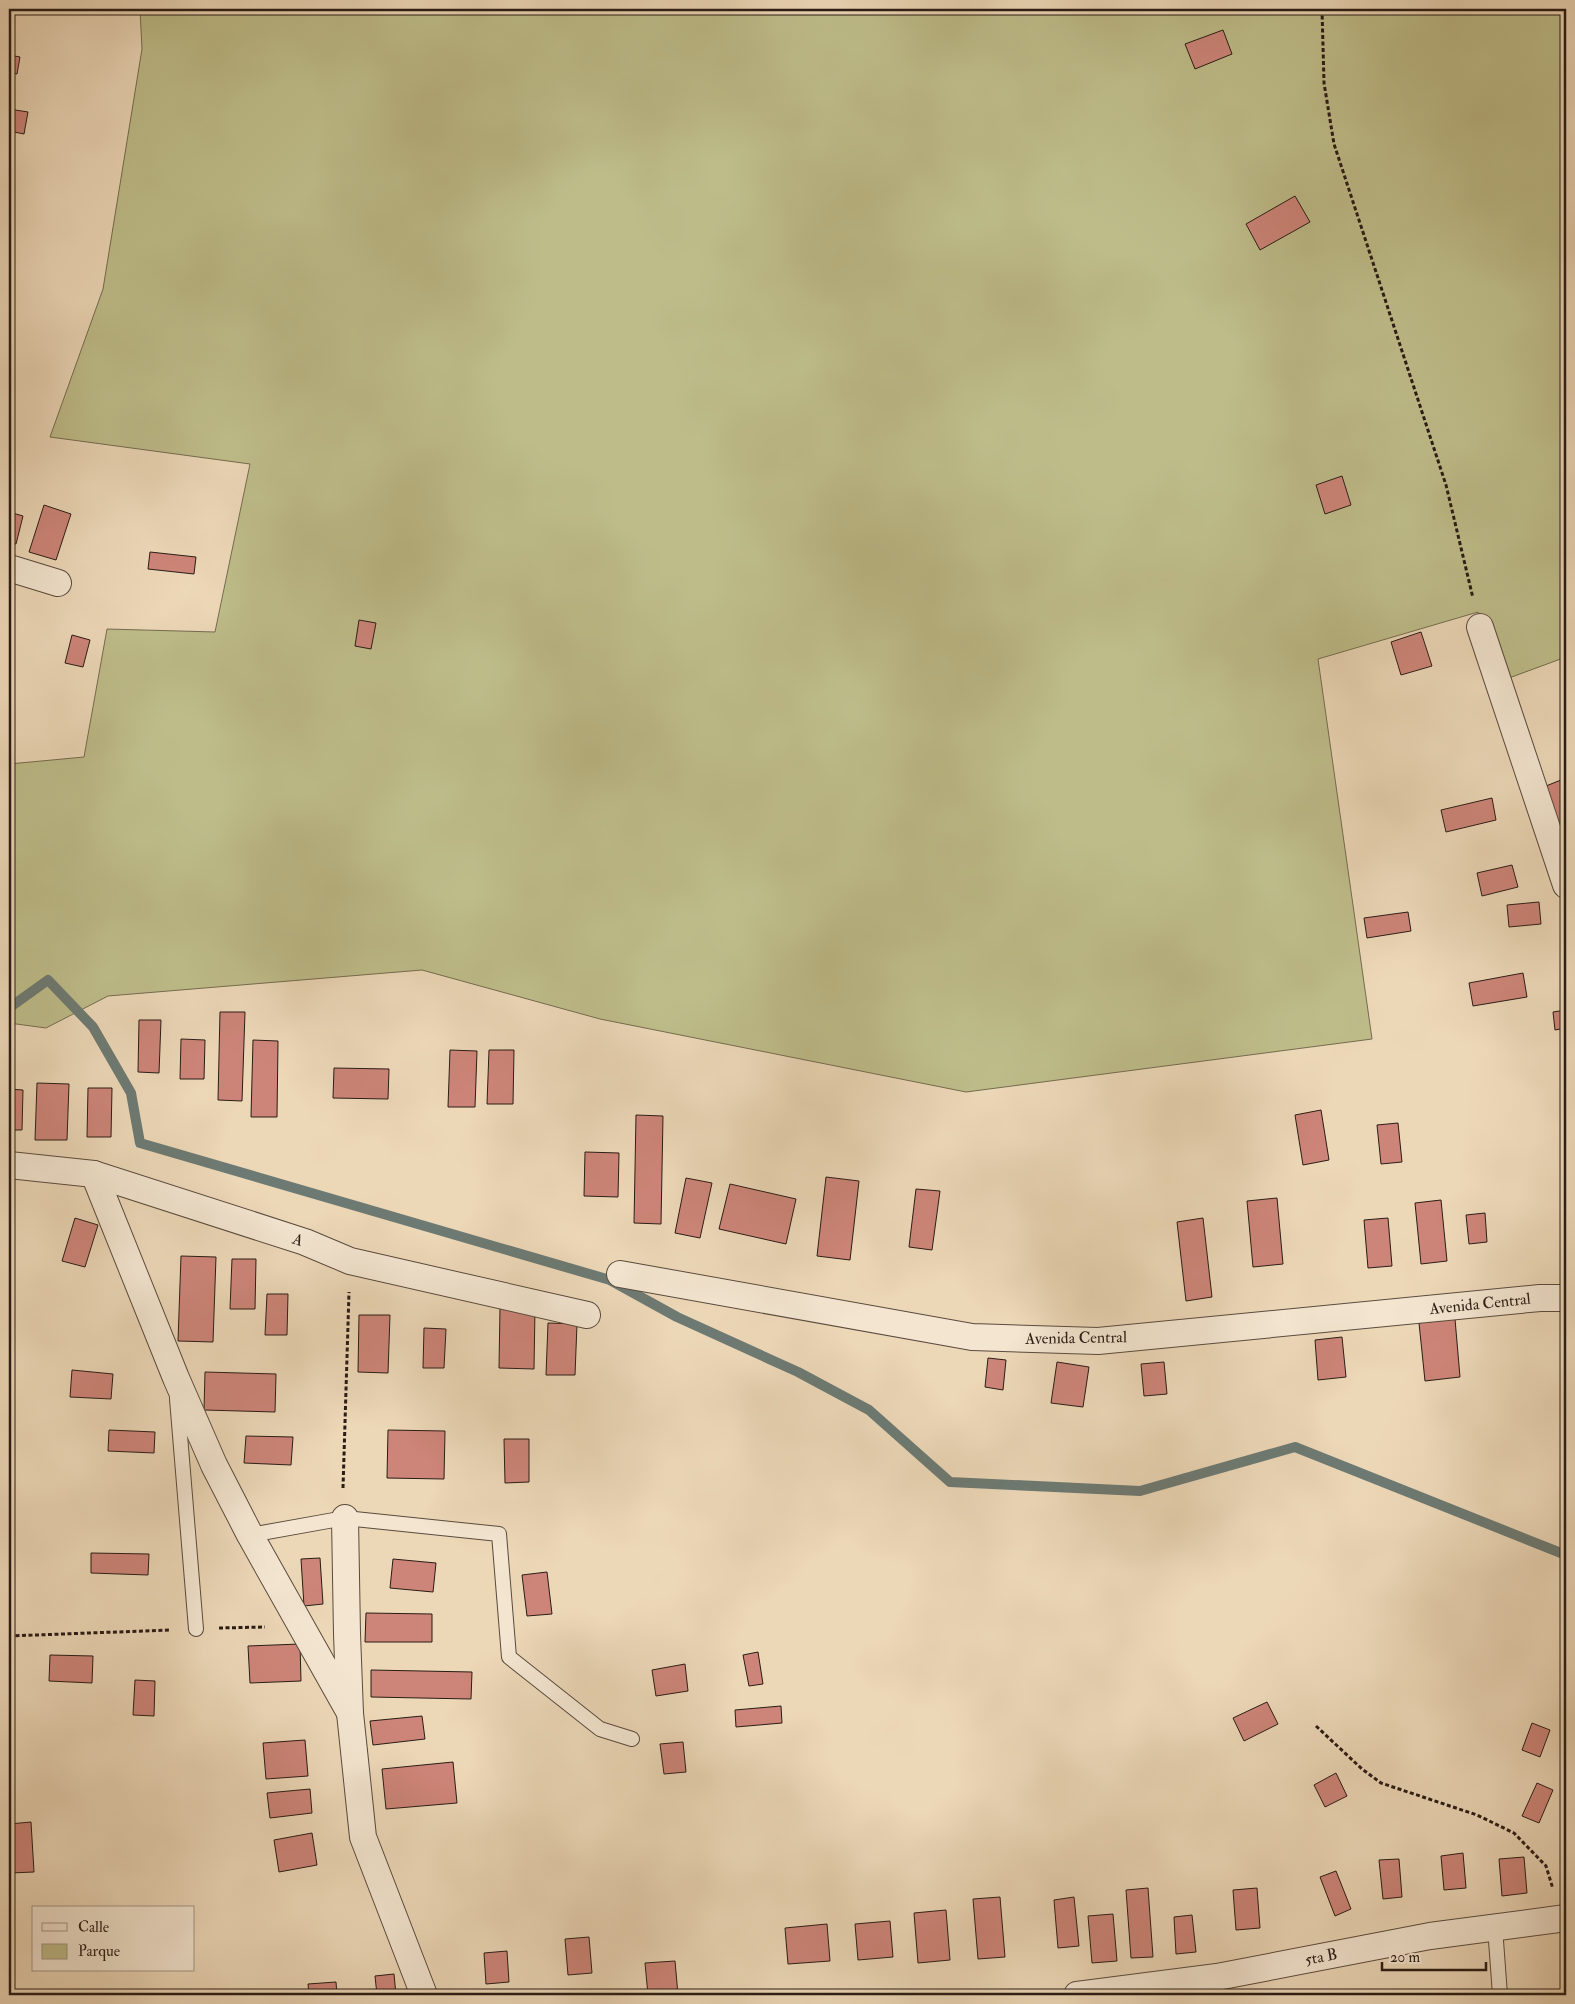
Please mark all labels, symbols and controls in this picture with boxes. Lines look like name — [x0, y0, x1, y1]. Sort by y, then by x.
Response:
street label: A — [289, 1229, 306, 1251]
street label: Avenida Central — [1427, 1289, 1532, 1319]
street label: Avenida Central — [1024, 1327, 1127, 1349]
legend — [32, 1906, 195, 1972]
text: Calle — [78, 1918, 109, 1937]
scale bar — [1382, 1939, 1486, 1971]
text: Parque — [78, 1942, 120, 1961]
street label: 5ta B — [1303, 1944, 1339, 1970]
text: 20 m — [1390, 1948, 1420, 1967]

